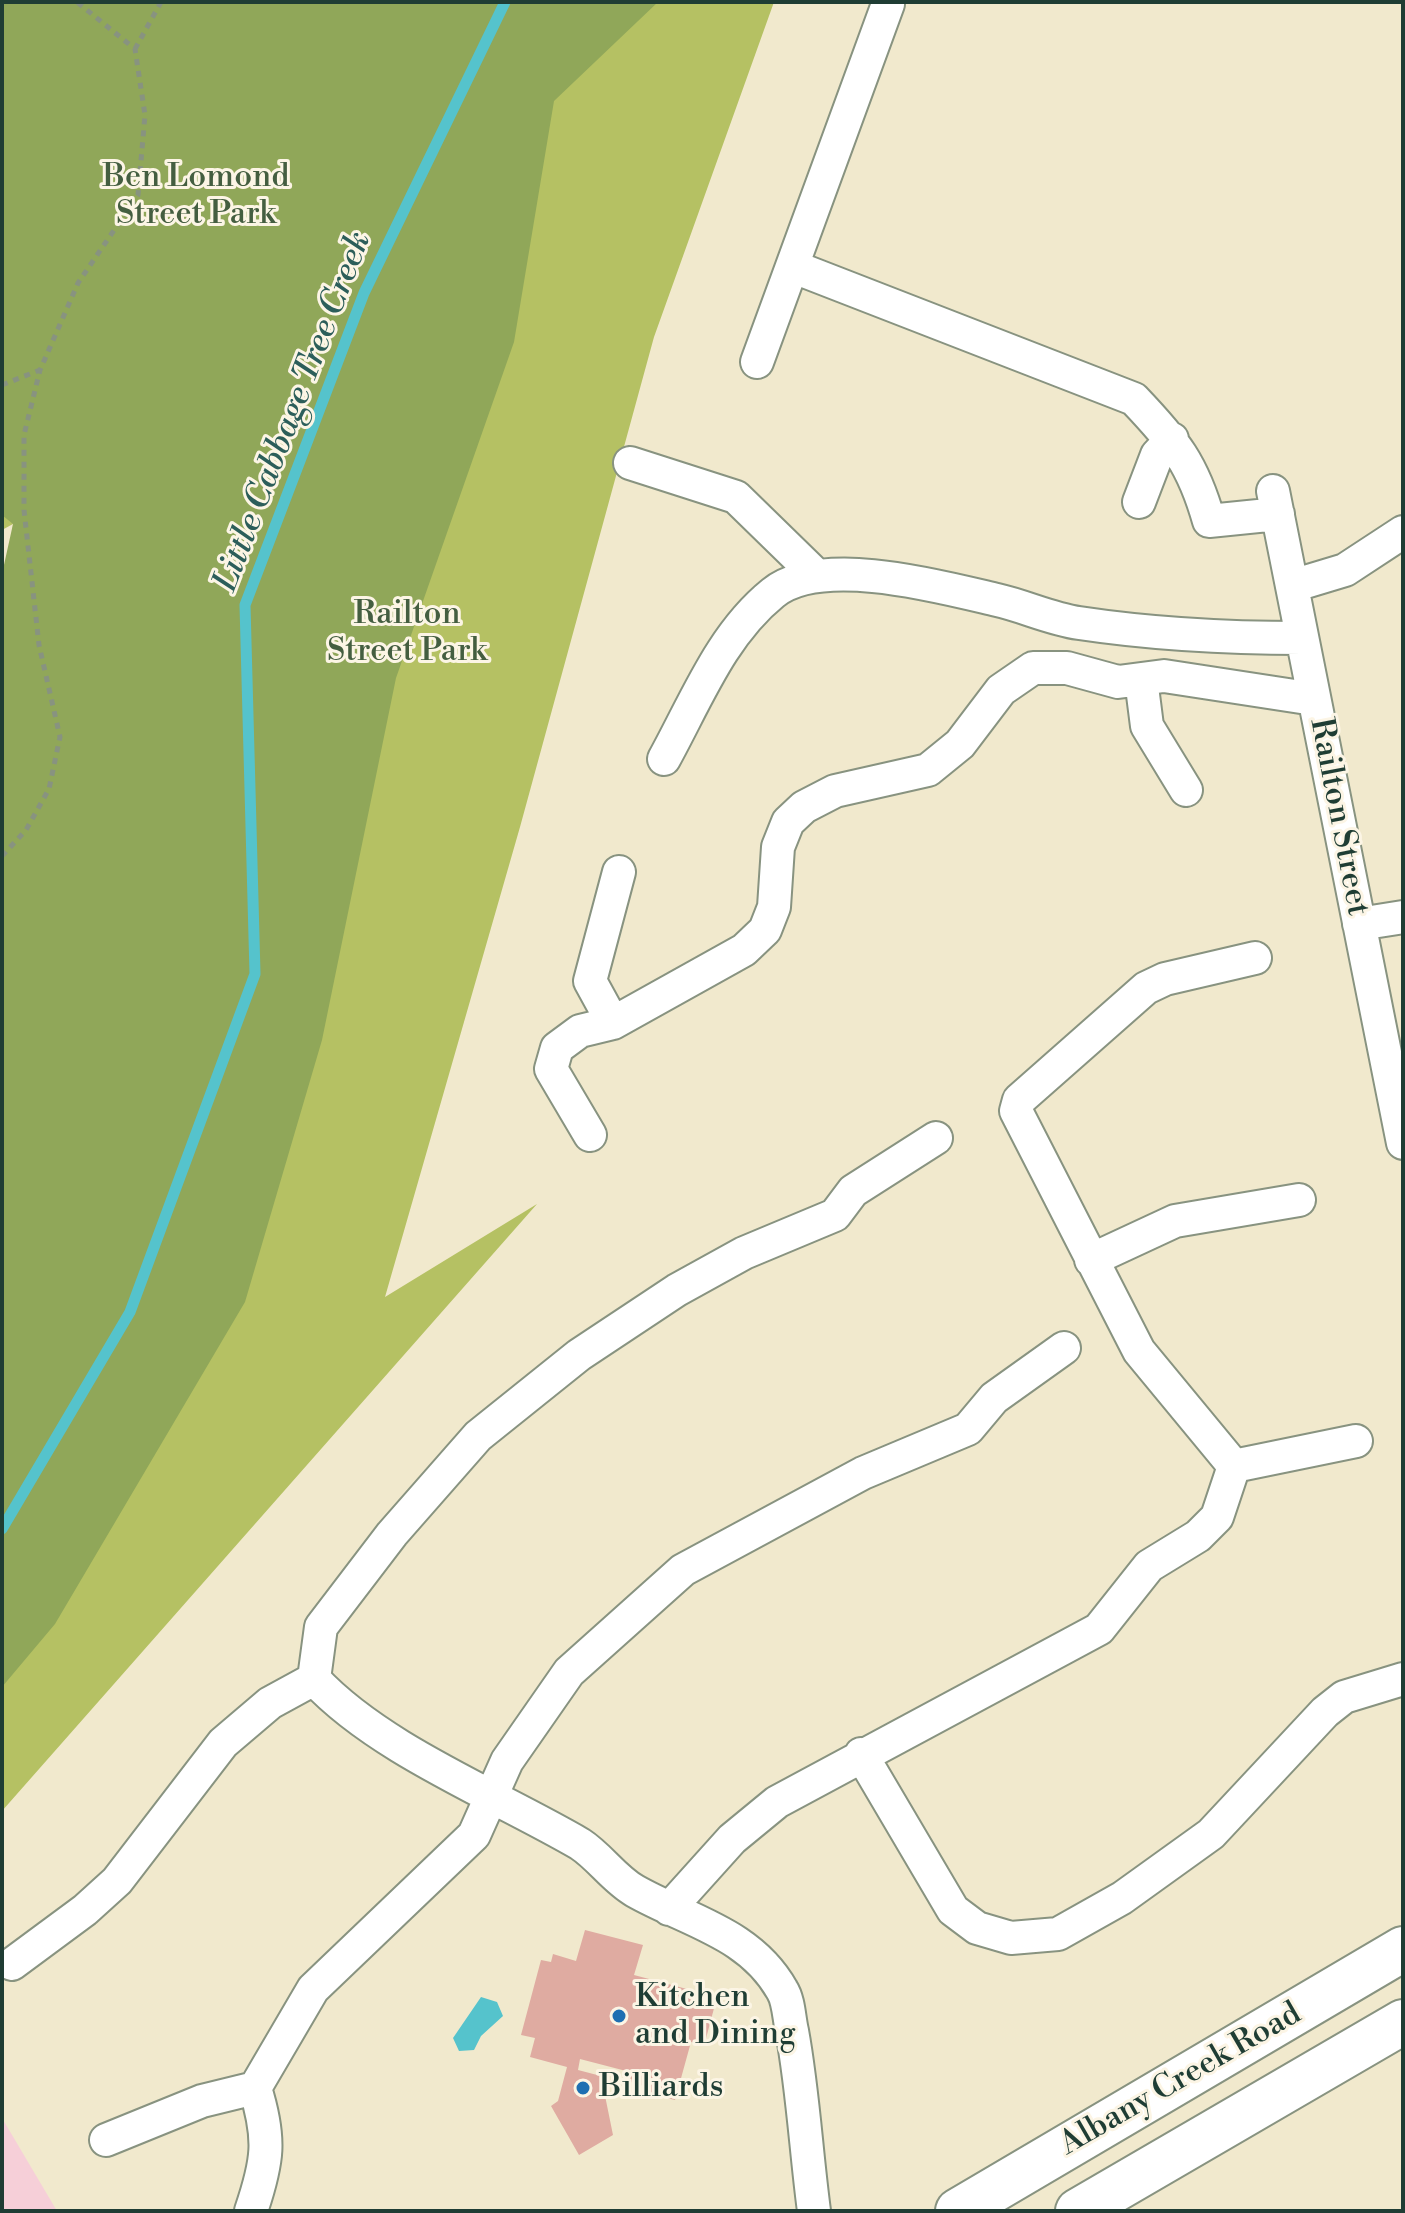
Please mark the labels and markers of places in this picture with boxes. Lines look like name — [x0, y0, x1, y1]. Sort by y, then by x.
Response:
place label: Kitchen and Dining — [635, 1979, 796, 2054]
marker: Kitchen and Dining — [610, 2007, 628, 2025]
place label: Billiards — [599, 2069, 724, 2107]
marker: Billiards — [574, 2079, 592, 2097]

